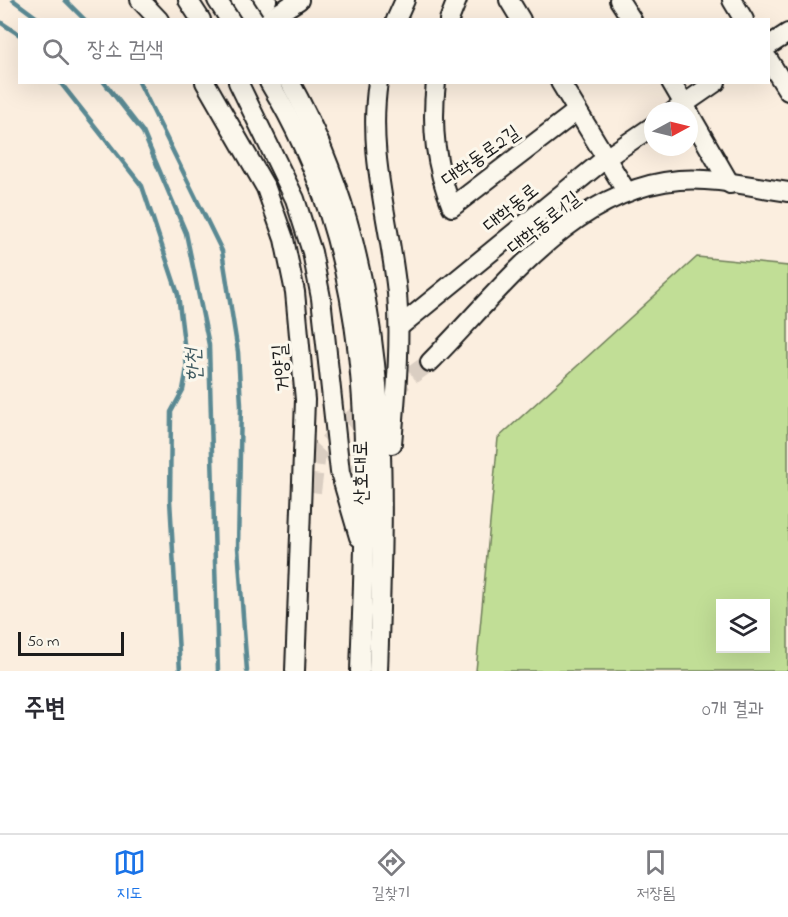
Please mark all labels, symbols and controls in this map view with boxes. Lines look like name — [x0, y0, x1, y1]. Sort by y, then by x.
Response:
search box — [18, 18, 770, 84]
icon: search — [39, 35, 72, 68]
text: 장소 검색 — [87, 35, 163, 67]
north arrow — [644, 102, 698, 156]
street label: 대학동로2길 — [436, 119, 527, 195]
street label: 대학동로 — [477, 177, 546, 240]
street label: 대학동로1길 — [502, 185, 587, 263]
street label: 거양길 — [266, 343, 299, 393]
water label: 한천 — [179, 345, 211, 383]
street label: 산호대로 — [347, 441, 378, 505]
map controls — [716, 599, 770, 653]
button: layers — [716, 599, 770, 653]
scale bar — [18, 629, 124, 656]
text: 50 m — [27, 630, 59, 654]
text: 주변 — [24, 691, 66, 729]
text: 0개 결과 — [702, 696, 764, 725]
tab: 지도 — [113, 846, 146, 906]
tab: 길찾기 — [372, 846, 410, 906]
tab: 저장됨 — [636, 846, 675, 906]

